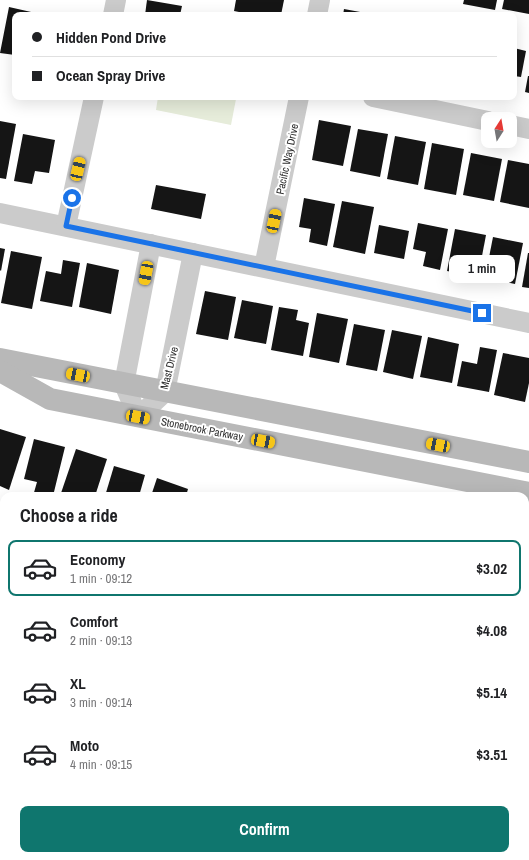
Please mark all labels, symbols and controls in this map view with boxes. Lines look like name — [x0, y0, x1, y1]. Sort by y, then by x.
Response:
text: Hidden Pond Drive — [56, 27, 166, 48]
text: Ocean Spray Drive — [56, 65, 165, 86]
north arrow — [481, 112, 517, 148]
map controls — [481, 112, 517, 148]
street label: Pacific Way Drive — [273, 122, 301, 196]
car — [69, 156, 87, 182]
route start — [63, 189, 81, 207]
car — [266, 208, 282, 234]
callout: 1 min — [449, 255, 515, 283]
car — [138, 260, 154, 286]
text: 1 min — [468, 260, 496, 277]
route end — [473, 304, 491, 322]
street label: Mast Drive — [157, 345, 181, 391]
car — [65, 367, 91, 383]
car — [125, 409, 151, 425]
street label: Stonebrook Parkway — [160, 414, 245, 444]
car — [250, 433, 276, 449]
car — [425, 437, 451, 453]
text: Choose a ride — [20, 503, 118, 528]
text: Economy — [70, 549, 125, 570]
icon: car — [22, 550, 58, 586]
text: $3.02 — [476, 558, 507, 579]
text: 1 min · 09:12 — [70, 570, 132, 587]
text: Comfort — [70, 611, 118, 632]
icon: car — [22, 612, 58, 648]
text: $4.08 — [476, 620, 507, 641]
text: 2 min · 09:13 — [70, 632, 132, 649]
text: XL — [70, 673, 86, 694]
icon: car — [22, 674, 58, 710]
text: $5.14 — [476, 682, 507, 703]
text: 3 min · 09:14 — [70, 694, 132, 711]
text: Moto — [70, 735, 99, 756]
icon: car — [22, 736, 58, 772]
text: $3.51 — [476, 744, 507, 765]
text: 4 min · 09:15 — [70, 756, 132, 773]
button: Confirm — [20, 806, 509, 852]

